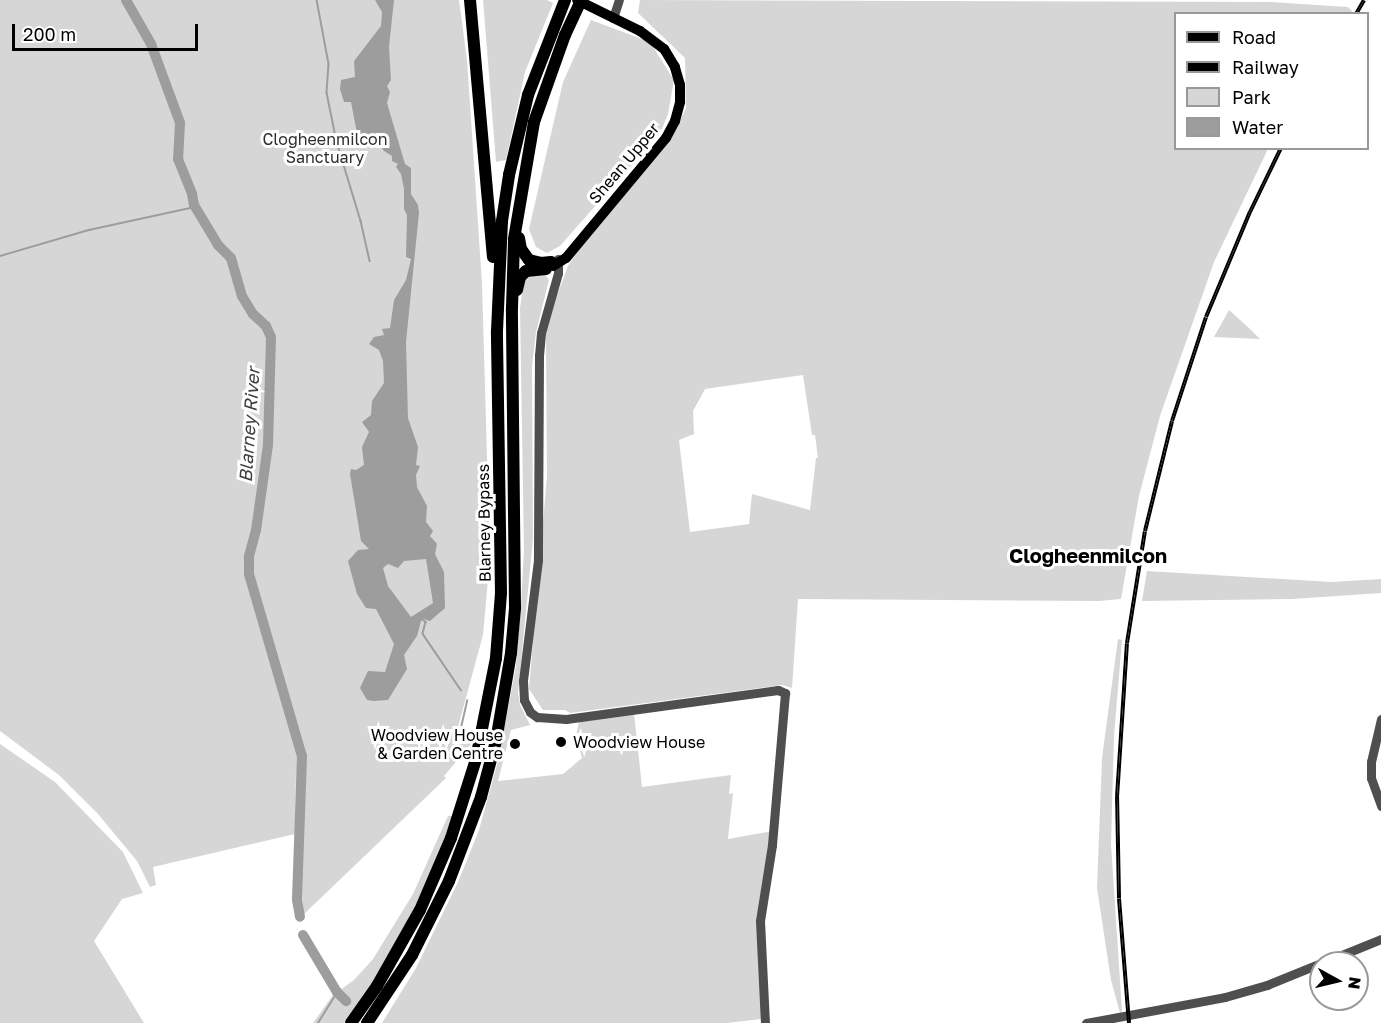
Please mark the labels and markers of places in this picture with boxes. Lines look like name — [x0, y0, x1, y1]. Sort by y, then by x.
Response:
place label: Woodview House & Garden Centre — [371, 725, 503, 763]
place label: Woodview House — [573, 732, 705, 752]
marker: Woodview House — [554, 735, 568, 749]
marker: Woodview House & Garden Centre — [508, 737, 522, 751]

